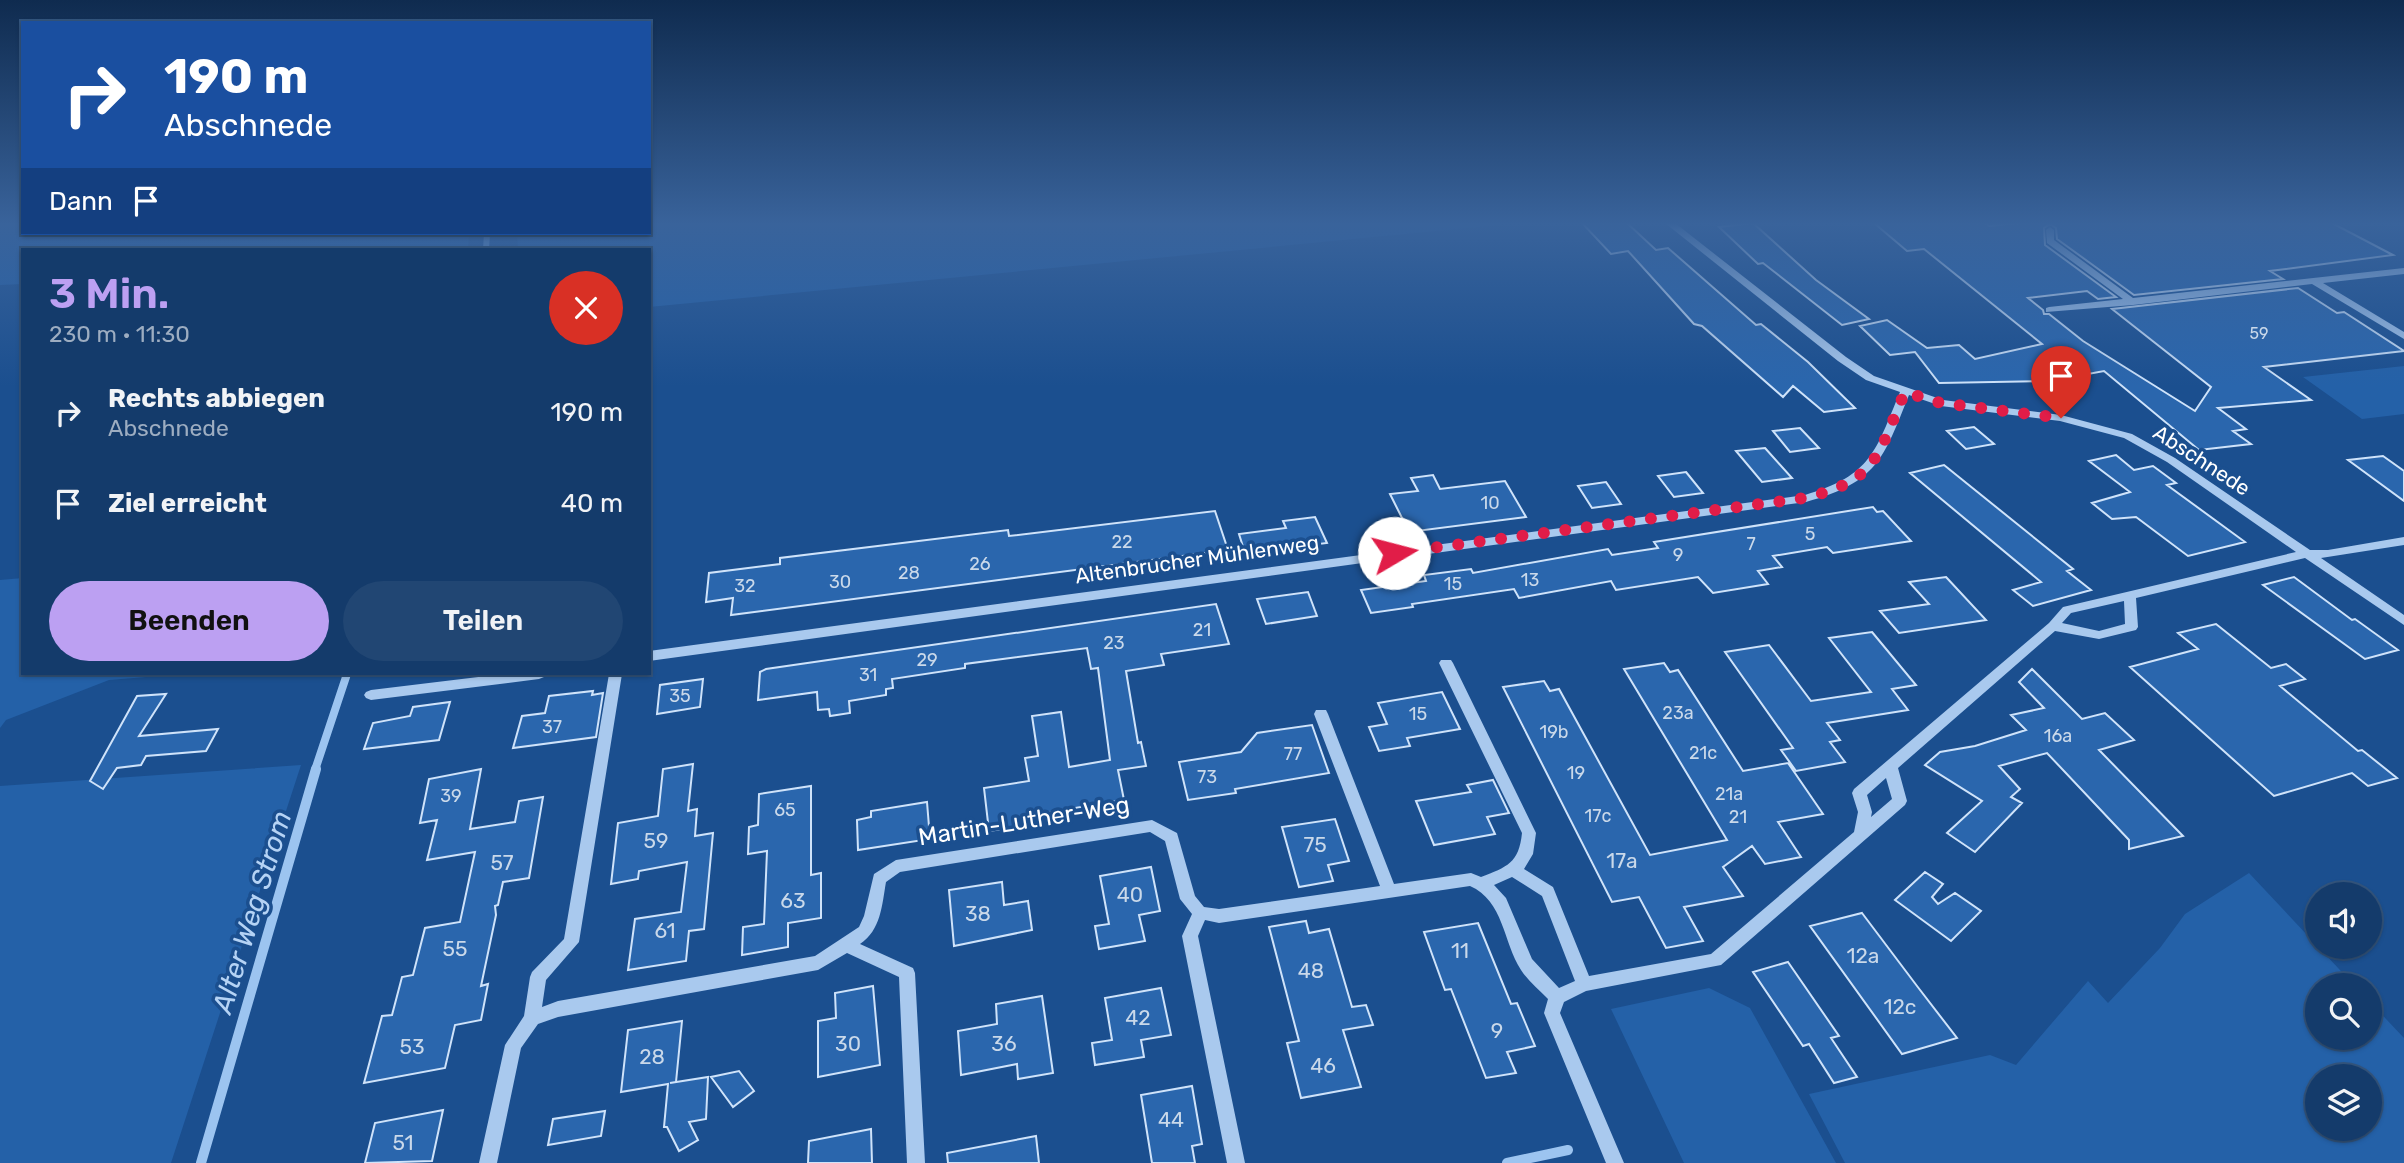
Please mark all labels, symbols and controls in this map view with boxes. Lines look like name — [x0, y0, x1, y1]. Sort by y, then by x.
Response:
text: 190 m — [164, 47, 308, 105]
icon: right — [49, 49, 140, 140]
text: Abschnede — [164, 106, 332, 144]
icon: arrive — [127, 182, 165, 220]
text: Dann — [49, 186, 113, 217]
text: 3 Min. — [49, 269, 169, 319]
button: close — [549, 271, 623, 345]
text: 230 m · 11:30 — [49, 320, 190, 348]
house number: 59 — [2250, 324, 2269, 343]
pin — [2031, 346, 2091, 418]
icon: arrive — [2042, 357, 2080, 395]
text: Rechts abbiegen — [108, 383, 325, 414]
icon: right — [49, 394, 87, 432]
text: 190 m — [550, 397, 623, 428]
text: Abschnede — [108, 414, 229, 442]
street label: Abschnede — [2149, 419, 2255, 501]
icon: arrive — [49, 485, 87, 523]
text: Ziel erreicht — [108, 488, 267, 519]
text: 40 m — [561, 488, 623, 519]
house number: 10 — [1480, 492, 1500, 514]
position arrow — [1357, 516, 1431, 590]
house number: 5 — [1805, 523, 1815, 545]
street label: Altenbrucher Mühlenweg — [1073, 529, 1321, 589]
house number: 22 — [1111, 531, 1133, 553]
house number: 7 — [1746, 533, 1756, 555]
house number: 9 — [1673, 544, 1683, 566]
house number: 26 — [969, 553, 991, 575]
house number: 28 — [898, 562, 920, 584]
house number: 13 — [1521, 569, 1539, 591]
house number: 30 — [829, 571, 851, 593]
house number: 15 — [1444, 573, 1462, 595]
house number: 32 — [734, 575, 756, 597]
button: Beenden — [49, 581, 329, 661]
button: Teilen — [343, 581, 623, 661]
house number: 21 — [1193, 619, 1211, 641]
house number: 23 — [1103, 632, 1125, 654]
house number: 29 — [916, 649, 938, 671]
house number: 31 — [859, 664, 877, 686]
house number: 35 — [669, 685, 691, 707]
house number: 23a — [1662, 702, 1694, 724]
house number: 15 — [1409, 703, 1427, 725]
house number: 37 — [542, 716, 562, 738]
house number: 19b — [1539, 721, 1569, 743]
house number: 16a — [2044, 725, 2072, 747]
house number: 21c — [1689, 742, 1717, 764]
house number: 77 — [1284, 743, 1302, 765]
house number: 19 — [1567, 762, 1585, 784]
house number: 73 — [1197, 766, 1217, 788]
house number: 21a — [1715, 783, 1743, 805]
house number: 39 — [440, 785, 462, 807]
street label: Martin-Luther-Weg — [916, 790, 1132, 852]
house number: 65 — [774, 799, 796, 821]
house number: 17c — [1585, 805, 1612, 827]
house number: 21 — [1729, 806, 1747, 828]
water label: Alter Weg Strom — [205, 807, 298, 1019]
house number: 59 — [644, 828, 668, 853]
house number: 75 — [1303, 832, 1327, 857]
house number: 17a — [1606, 848, 1638, 873]
house number: 57 — [490, 850, 514, 875]
house number: 40 — [1117, 882, 1143, 907]
map controls — [2305, 882, 2382, 1141]
button: sound — [2305, 882, 2382, 959]
house number: 63 — [780, 888, 806, 913]
house number: 38 — [965, 901, 991, 926]
house number: 61 — [654, 918, 676, 943]
house number: 55 — [443, 936, 467, 961]
house number: 11 — [1451, 938, 1469, 963]
house number: 12a — [1847, 943, 1879, 968]
house number: 48 — [1298, 958, 1324, 983]
button: search — [2305, 973, 2382, 1050]
house number: 12c — [1884, 994, 1916, 1019]
house number: 42 — [1125, 1005, 1151, 1030]
house number: 9 — [1491, 1018, 1503, 1043]
house number: 30 — [835, 1031, 861, 1056]
house number: 36 — [991, 1031, 1017, 1056]
house number: 53 — [399, 1034, 425, 1059]
house number: 28 — [639, 1044, 665, 1069]
house number: 46 — [1310, 1053, 1336, 1078]
button: layers — [2305, 1064, 2382, 1141]
house number: 44 — [1158, 1107, 1184, 1132]
house number: 51 — [392, 1130, 414, 1155]

